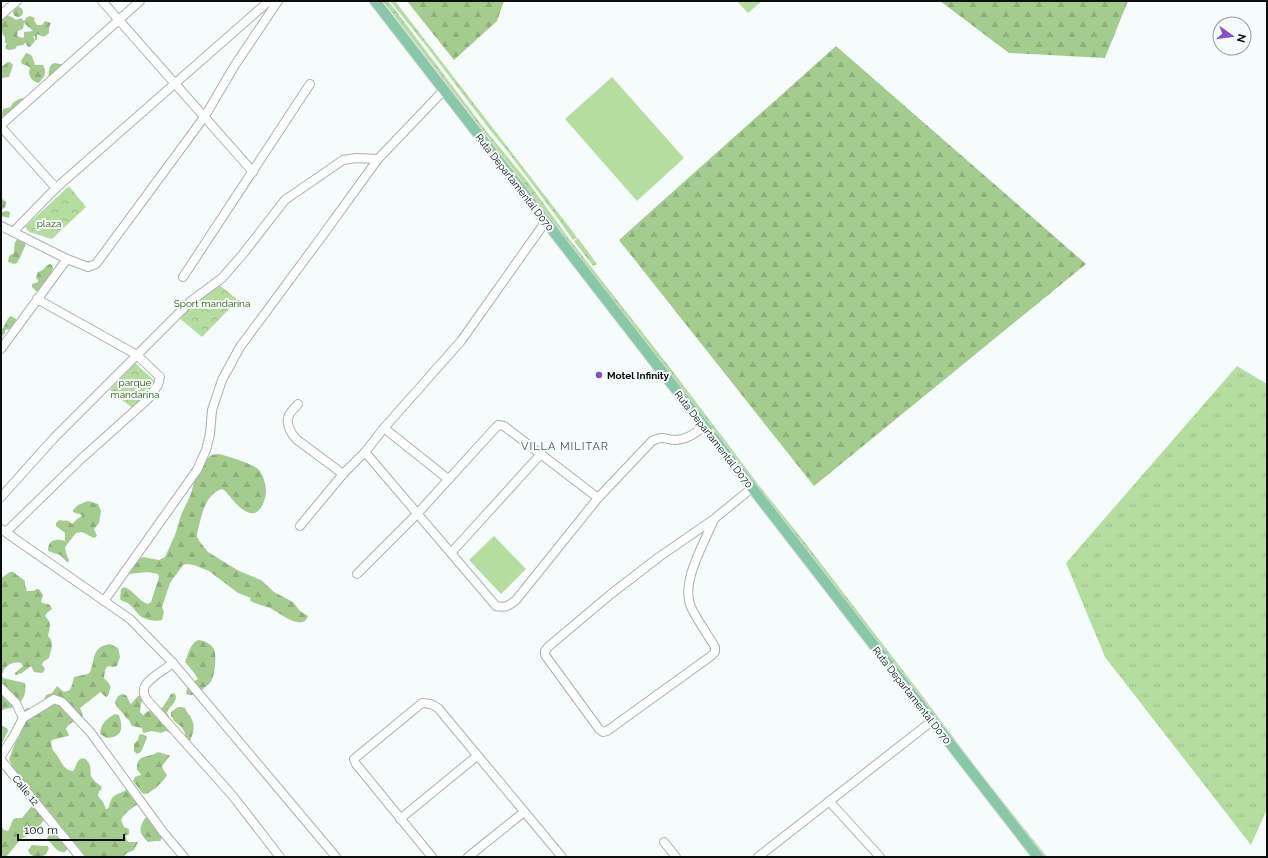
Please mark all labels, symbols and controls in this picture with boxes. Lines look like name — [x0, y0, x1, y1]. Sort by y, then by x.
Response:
north arrow — [1212, 16, 1252, 56]
text: N — [1234, 33, 1249, 44]
street label: Ruta Departamental D070 — [473, 132, 556, 233]
park label: plaza — [37, 218, 61, 229]
park label: Sport mandarina — [174, 298, 250, 309]
marker: Motel Infinity — [594, 370, 604, 380]
place label: Motel Infinity — [607, 370, 670, 381]
park label: parque mandarina — [110, 377, 160, 400]
street label: Ruta Departamental D070 — [672, 389, 755, 490]
district label: VILLA MILITAR — [521, 440, 609, 453]
street label: Ruta Departamental D070 — [870, 645, 953, 746]
street label: Calle 12 — [10, 773, 41, 808]
scale bar — [18, 816, 124, 842]
text: 100 m — [24, 823, 58, 837]

